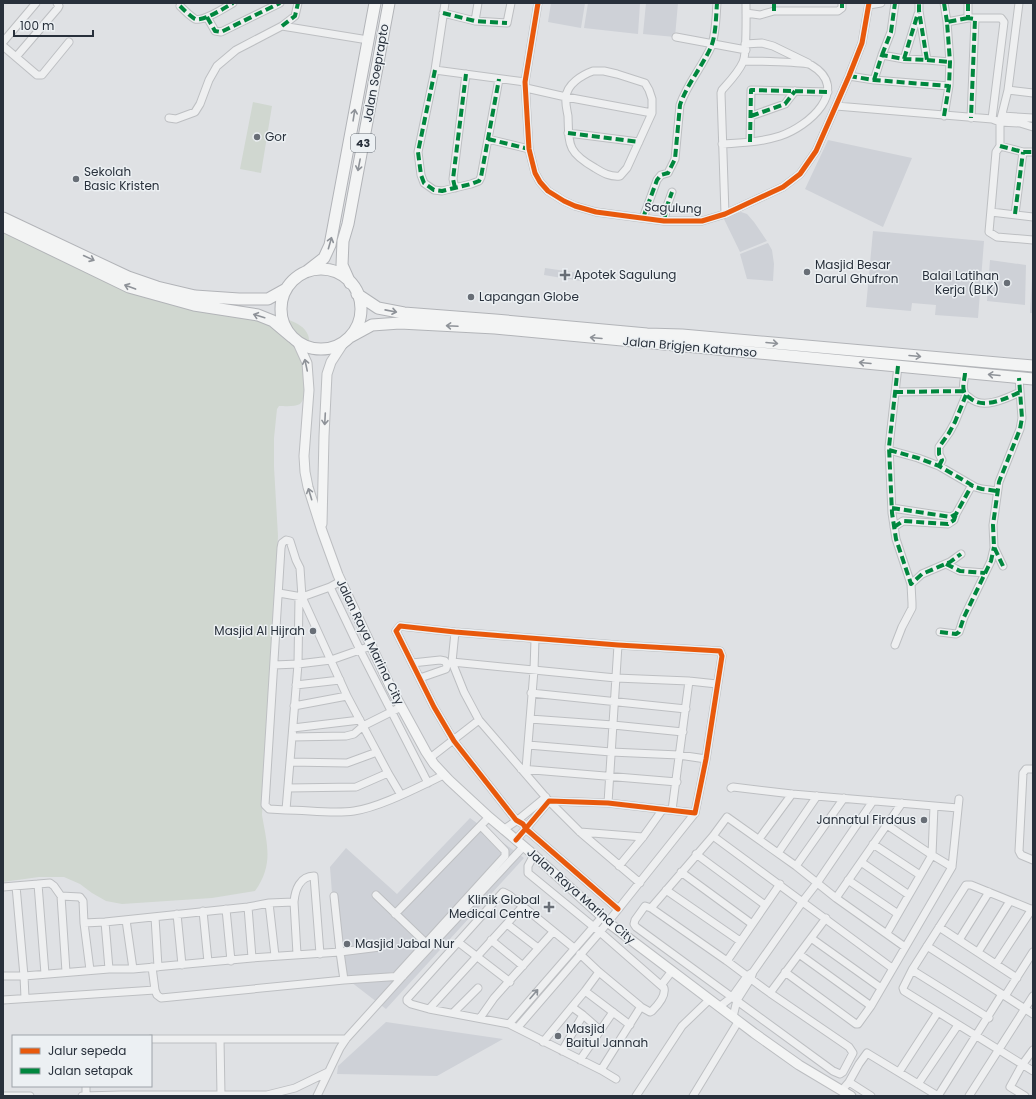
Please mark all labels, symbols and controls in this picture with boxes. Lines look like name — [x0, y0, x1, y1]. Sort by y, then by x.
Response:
scale bar — [14, 12, 93, 38]
text: 100 m — [20, 17, 54, 34]
street label: Jalan Soeprapto — [359, 22, 393, 123]
one-way arrow — [351, 109, 359, 122]
place label: Gor — [265, 128, 287, 145]
marker: Gor — [252, 132, 262, 142]
road number: 43 — [351, 134, 375, 152]
one-way arrow — [354, 158, 362, 171]
place label: Sekolah Basic Kristen — [84, 163, 160, 194]
marker: Sekolah Basic Kristen — [71, 174, 81, 184]
street label: Sagulung — [644, 198, 702, 217]
one-way arrow — [327, 236, 334, 249]
one-way arrow — [83, 255, 95, 262]
place label: Masjid Besar Darul Ghufron — [815, 256, 898, 287]
place label: Apotek Sagulung — [574, 266, 676, 283]
marker: Masjid Besar Darul Ghufron — [802, 267, 812, 277]
place label: Balai Latihan Kerja (BLK) — [922, 267, 999, 298]
marker: Apotek Sagulung — [559, 269, 571, 281]
marker: Balai Latihan Kerja (BLK) — [1002, 278, 1012, 288]
one-way arrow — [124, 282, 136, 290]
place label: Lapangan Globe — [479, 288, 579, 305]
marker: Lapangan Globe — [466, 292, 476, 302]
one-way arrow — [384, 307, 397, 315]
one-way arrow — [253, 312, 266, 319]
one-way arrow — [446, 322, 459, 329]
street label: Jalan Brigjen Katamso — [622, 332, 758, 361]
one-way arrow — [590, 334, 603, 342]
one-way arrow — [765, 340, 778, 347]
one-way arrow — [908, 352, 921, 360]
one-way arrow — [302, 359, 310, 372]
one-way arrow — [859, 360, 872, 367]
one-way arrow — [988, 372, 1001, 379]
one-way arrow — [321, 412, 329, 425]
one-way arrow — [306, 488, 313, 501]
street label: Jalan Raya Marina City — [333, 576, 408, 708]
place label: Masjid Al Hijrah — [214, 622, 305, 639]
marker: Masjid Al Hijrah — [308, 626, 318, 636]
place label: Jannatul Firdaus — [816, 811, 916, 828]
marker: Jannatul Firdaus — [919, 815, 929, 825]
street label: Jalan Raya Marina City — [524, 844, 639, 948]
place label: Klinik Global Medical Centre — [449, 891, 540, 922]
marker: Klinik Global Medical Centre — [543, 901, 555, 913]
place label: Masjid Jabal Nur — [355, 935, 455, 952]
marker: Masjid Jabal Nur — [342, 939, 352, 949]
one-way arrow — [530, 989, 539, 1000]
place label: Masjid Baitul Jannah — [566, 1020, 648, 1051]
marker: Masjid Baitul Jannah — [553, 1031, 563, 1041]
legend — [12, 1035, 152, 1087]
text: Jalur sepeda — [48, 1042, 126, 1059]
text: Jalan setapak — [48, 1062, 134, 1079]

